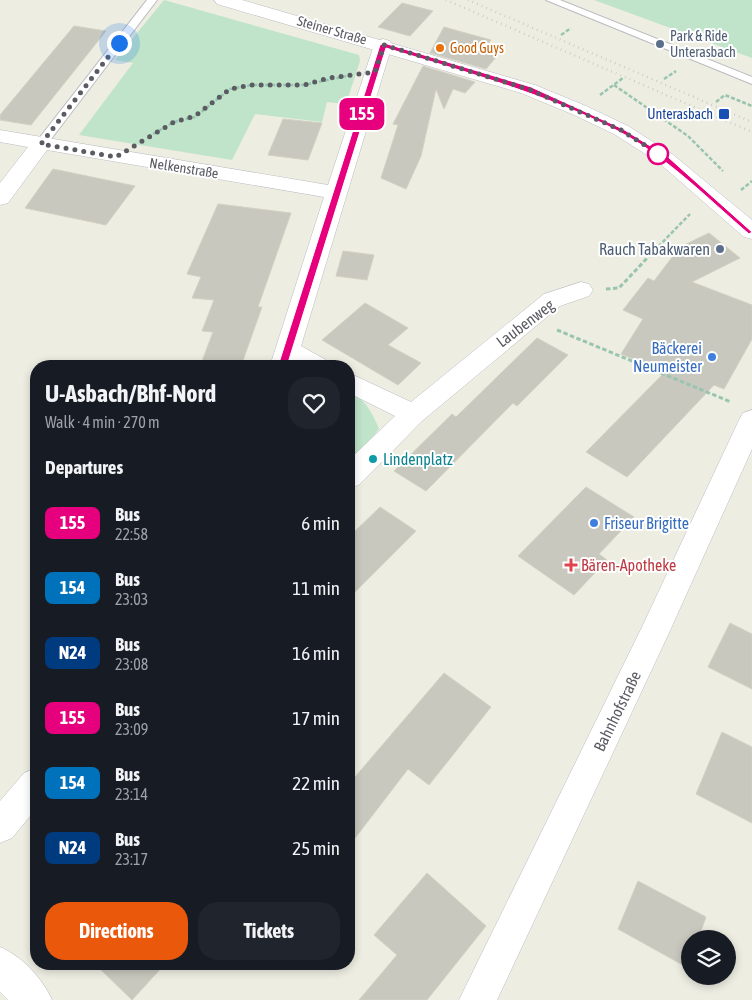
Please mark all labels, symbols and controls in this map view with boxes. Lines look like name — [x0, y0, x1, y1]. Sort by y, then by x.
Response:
street label: Steiner Straße — [295, 12, 369, 48]
place label: Park & Ride Unterasbach — [670, 28, 736, 60]
your location — [107, 31, 132, 56]
marker: Park & Ride Unterasbach — [654, 38, 666, 50]
place label: Good Guys — [450, 40, 504, 56]
marker: Good Guys — [434, 42, 446, 54]
line badge: 155 — [333, 98, 391, 130]
text: 155 — [349, 103, 375, 124]
place label: Unterasbach — [647, 106, 713, 122]
marker: Unterasbach — [717, 107, 731, 121]
unlabelled marker — [647, 143, 669, 165]
street label: Nelkenstraße — [148, 155, 220, 181]
place label: Rauch Tabakwaren — [599, 240, 710, 258]
marker: Rauch Tabakwaren — [714, 243, 726, 255]
street label: Laubenweg — [493, 295, 558, 351]
place label: Bäckerei Neumeister — [633, 339, 702, 375]
marker: Bäckerei Neumeister — [706, 351, 718, 363]
button: heart — [288, 377, 340, 429]
text: U-Asbach/Bhf-Nord — [45, 380, 216, 407]
text: Walk · 4 min · 270 m — [45, 413, 159, 431]
place label: Lindenplatz — [383, 450, 453, 469]
marker: Lindenplatz — [367, 453, 379, 465]
text: Departures — [45, 456, 123, 478]
text: Bus — [115, 503, 140, 525]
text: 155 — [60, 512, 85, 533]
text: 6 min — [301, 512, 340, 534]
place label: Friseur Brigitte — [604, 514, 689, 533]
marker: Friseur Brigitte — [588, 517, 600, 529]
text: 22:58 — [115, 525, 148, 543]
place label: Bären-Apotheke — [581, 556, 676, 575]
marker: Bären-Apotheke — [565, 559, 577, 571]
text: Bus — [115, 568, 140, 590]
text: 154 — [60, 577, 85, 598]
text: 11 min — [292, 577, 340, 599]
text: 23:03 — [115, 590, 148, 608]
text: Bus — [115, 633, 140, 655]
text: N24 — [59, 642, 86, 663]
text: 16 min — [292, 642, 340, 664]
text: 23:08 — [115, 655, 148, 673]
street label: Bahnhofstraße — [590, 668, 644, 754]
text: Bus — [115, 698, 140, 720]
text: 155 — [60, 707, 85, 728]
text: 17 min — [292, 707, 340, 729]
text: 23:09 — [115, 720, 148, 738]
text: Bus — [115, 763, 140, 785]
text: 154 — [60, 772, 85, 793]
text: 22 min — [292, 772, 340, 794]
text: 23:14 — [115, 785, 148, 803]
text: Bus — [115, 828, 140, 850]
text: N24 — [59, 837, 86, 858]
text: 25 min — [292, 837, 340, 859]
text: 23:17 — [115, 850, 148, 868]
button: Directions — [45, 902, 188, 960]
button: Tickets — [198, 902, 340, 960]
map controls — [681, 930, 736, 985]
button: layers — [681, 930, 736, 985]

